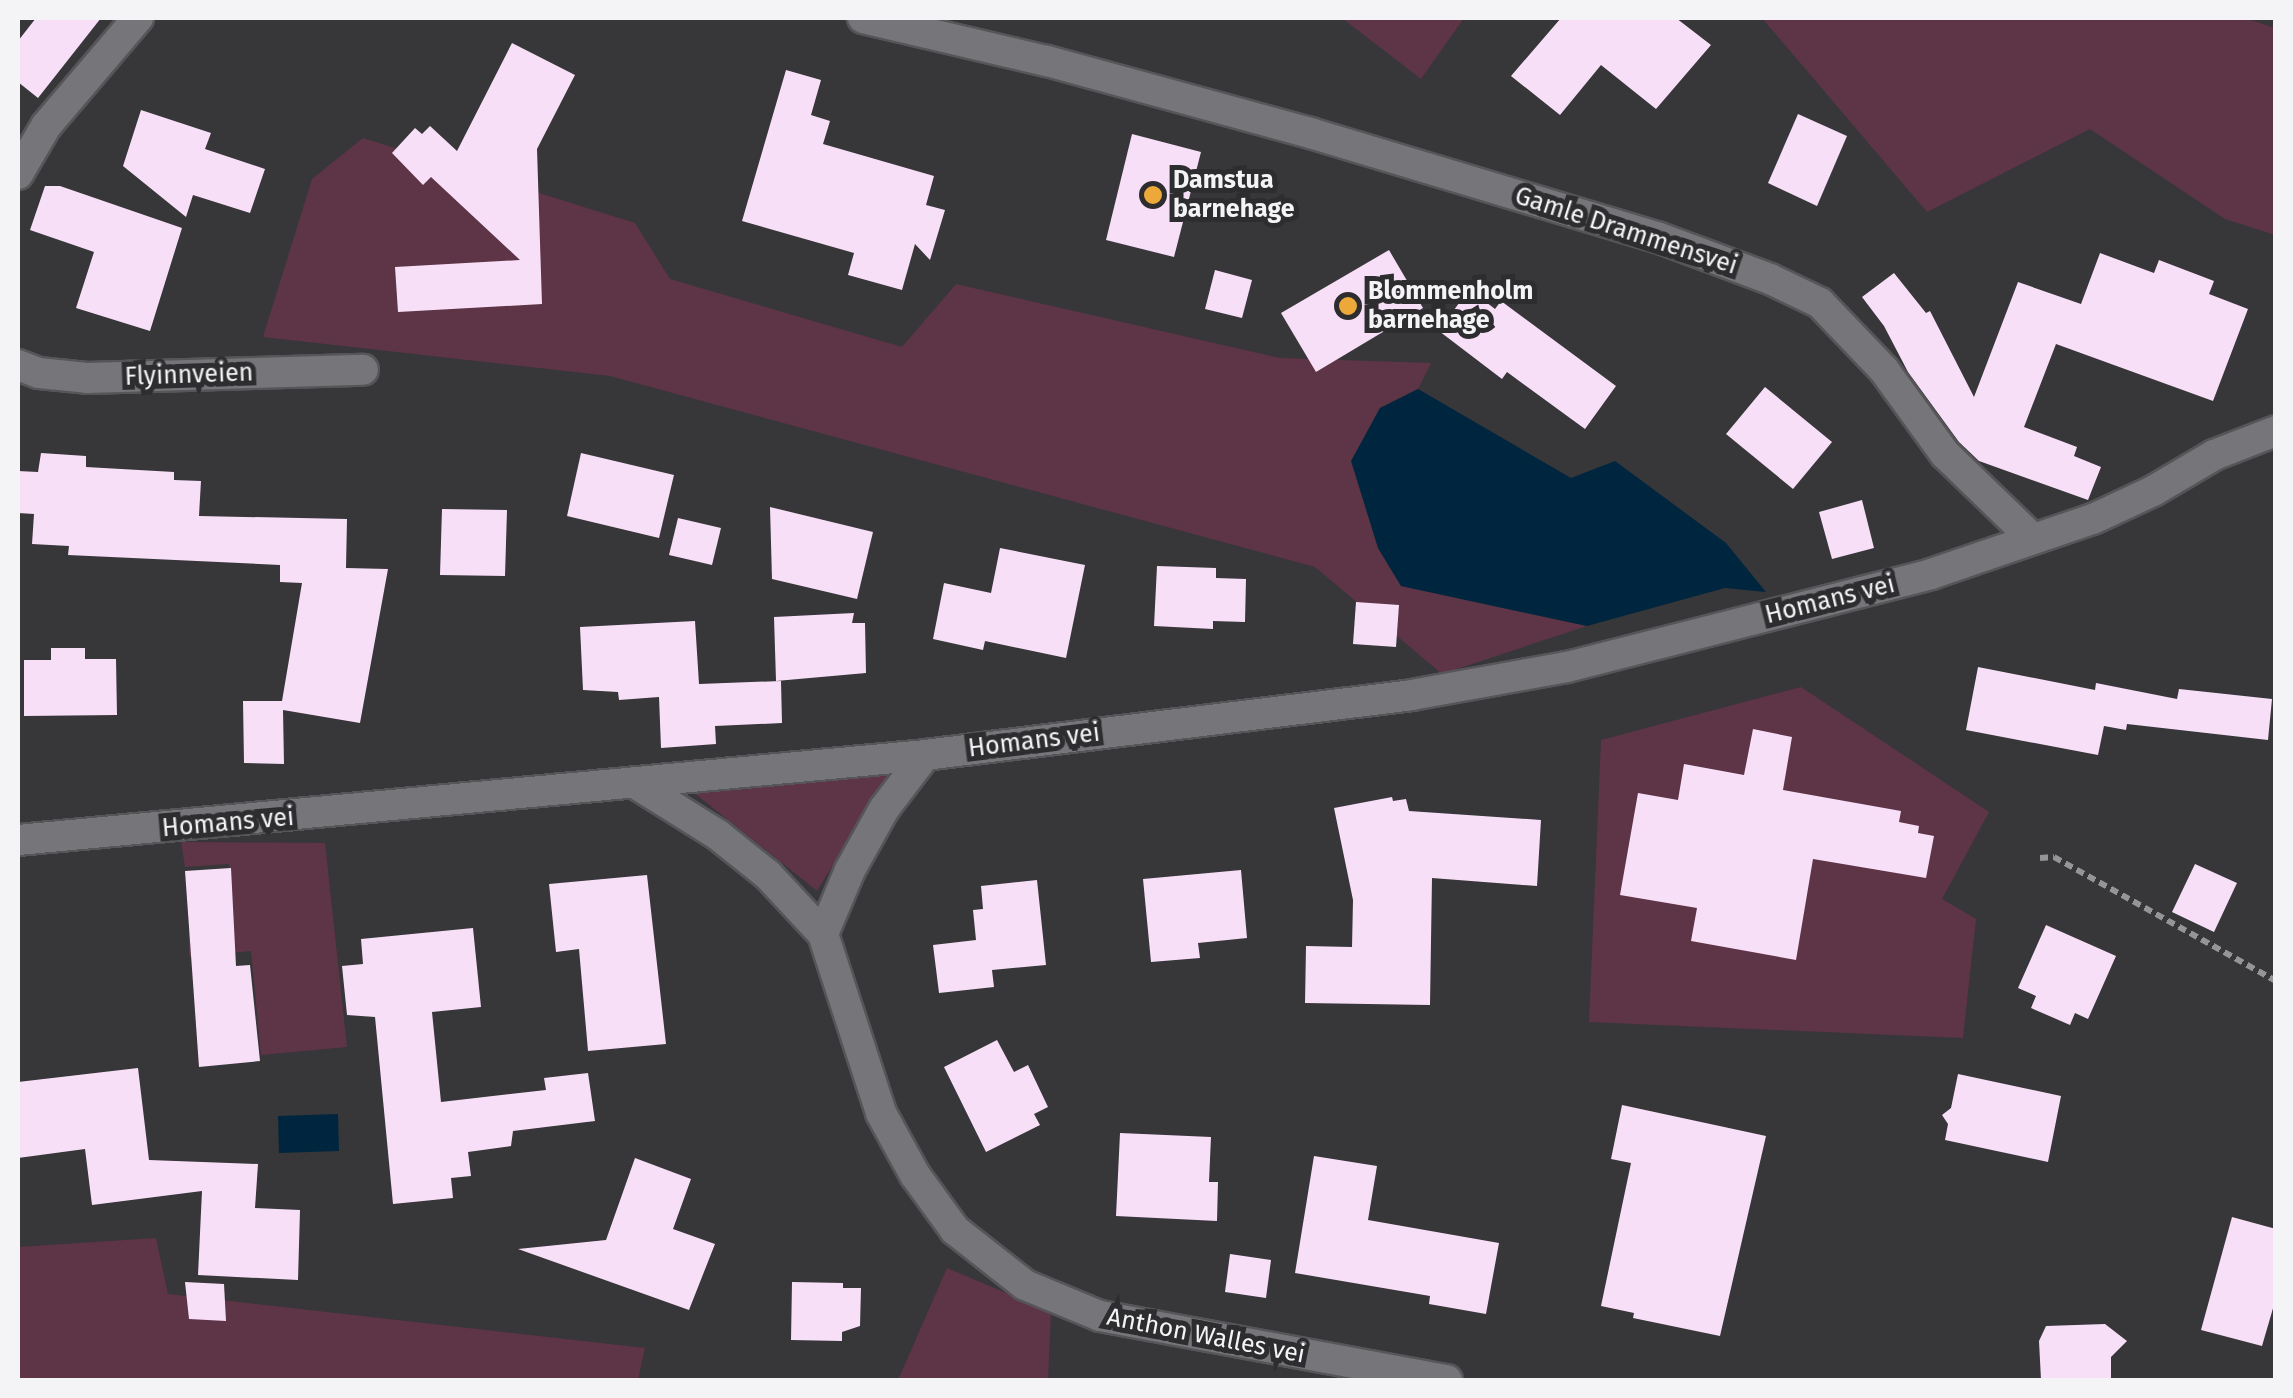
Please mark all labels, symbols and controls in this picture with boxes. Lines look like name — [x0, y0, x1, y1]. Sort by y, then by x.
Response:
place label: Damstua barnehage — [1173, 166, 1295, 225]
street label: Gamle Drammensvei — [1511, 181, 1741, 281]
marker: Damstua barnehage — [1142, 184, 1164, 206]
place label: Blommenholm barnehage — [1368, 277, 1533, 336]
marker: Blommenholm barnehage — [1337, 295, 1359, 317]
street label: Flyinnveien — [124, 358, 254, 392]
street label: Homans vei — [1762, 569, 1898, 631]
street label: Homans vei — [966, 718, 1102, 764]
street label: Homans vei — [161, 802, 295, 844]
street label: Anthon Walles vei — [1104, 1302, 1308, 1370]

